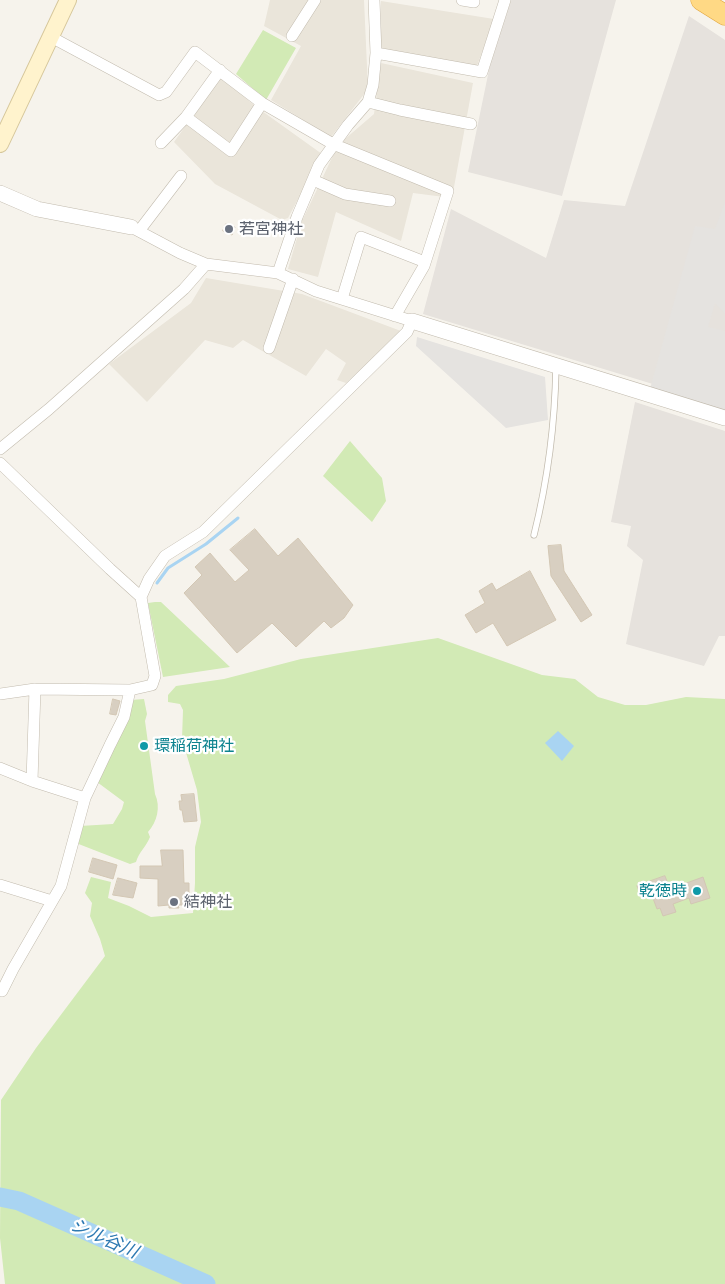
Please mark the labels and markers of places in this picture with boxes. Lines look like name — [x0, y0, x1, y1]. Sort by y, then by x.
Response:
place label: 若宮神社 — [239, 219, 303, 239]
marker: 若宮神社 — [223, 223, 235, 235]
place label: 環稲荷神社 — [154, 736, 234, 756]
marker: 環稲荷神社 — [138, 740, 150, 752]
place label: 乾徳時 — [639, 881, 687, 901]
marker: 乾徳時 — [691, 885, 703, 897]
place label: 結神社 — [184, 892, 232, 912]
marker: 結神社 — [168, 896, 180, 908]

